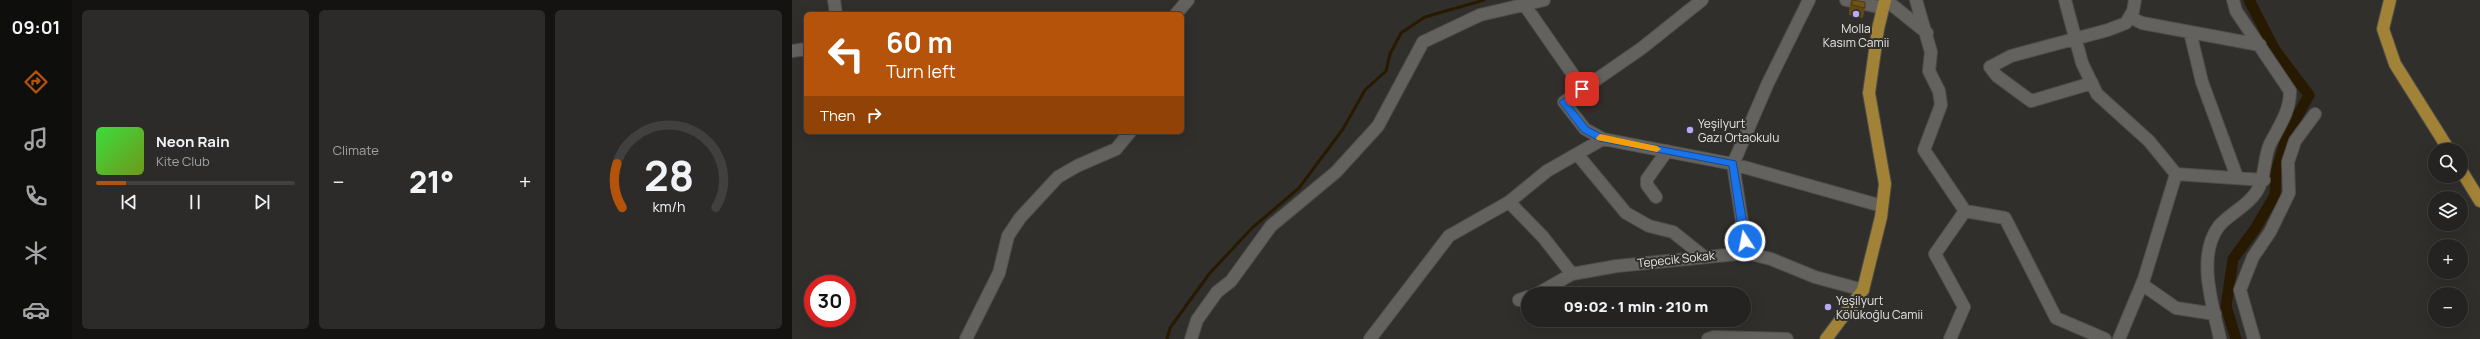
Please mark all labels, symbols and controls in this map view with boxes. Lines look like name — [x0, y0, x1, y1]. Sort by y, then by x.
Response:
marker: Molla Kasım Camii — [1851, 9, 1861, 19]
text: 09:01 — [12, 15, 60, 39]
place label: Molla Kasım Camii — [1823, 20, 1889, 51]
text: 60 m — [886, 23, 953, 61]
icon: left — [820, 28, 872, 80]
text: Turn left — [886, 59, 956, 83]
icon: directions — [22, 68, 50, 96]
pin — [1565, 72, 1599, 106]
icon: arrive — [1571, 78, 1593, 100]
icon: right — [863, 104, 885, 126]
text: Then — [820, 105, 855, 126]
place label: Yeşilyurt Gazı Ortaokulu — [1698, 115, 1779, 146]
icon: music — [22, 125, 50, 153]
marker: Yeşilyurt Gazı Ortaokulu — [1685, 125, 1695, 135]
text: Neon Rain — [156, 131, 230, 152]
text: Climate — [333, 141, 379, 159]
map controls — [2428, 143, 2468, 327]
button: search — [2428, 143, 2468, 183]
text: 28 — [644, 146, 694, 202]
text: Kite Club — [156, 152, 210, 170]
text: 21° — [409, 161, 454, 202]
text: − — [333, 167, 345, 197]
text: + — [519, 167, 531, 197]
icon: phone — [22, 182, 50, 210]
icon: previous — [118, 191, 140, 213]
icon: pause — [184, 191, 206, 213]
icon: next — [251, 191, 273, 213]
button: layers — [2428, 191, 2468, 231]
text: km/h — [652, 196, 685, 215]
position arrow — [1724, 220, 1766, 262]
icon: climate — [22, 239, 50, 267]
button: + — [2428, 239, 2468, 279]
street label: Tepecik Sokak — [1636, 246, 1717, 272]
speed limit sign: 30 — [804, 275, 856, 327]
button: − — [2428, 287, 2468, 327]
place label: Yeşilyurt Kölükoğlu Camii — [1836, 292, 1923, 323]
icon: car — [22, 296, 50, 324]
text: 09:02 · 1 min · 210 m — [1564, 296, 1708, 317]
marker: Yeşilyurt Kölükoğlu Camii — [1823, 302, 1833, 312]

